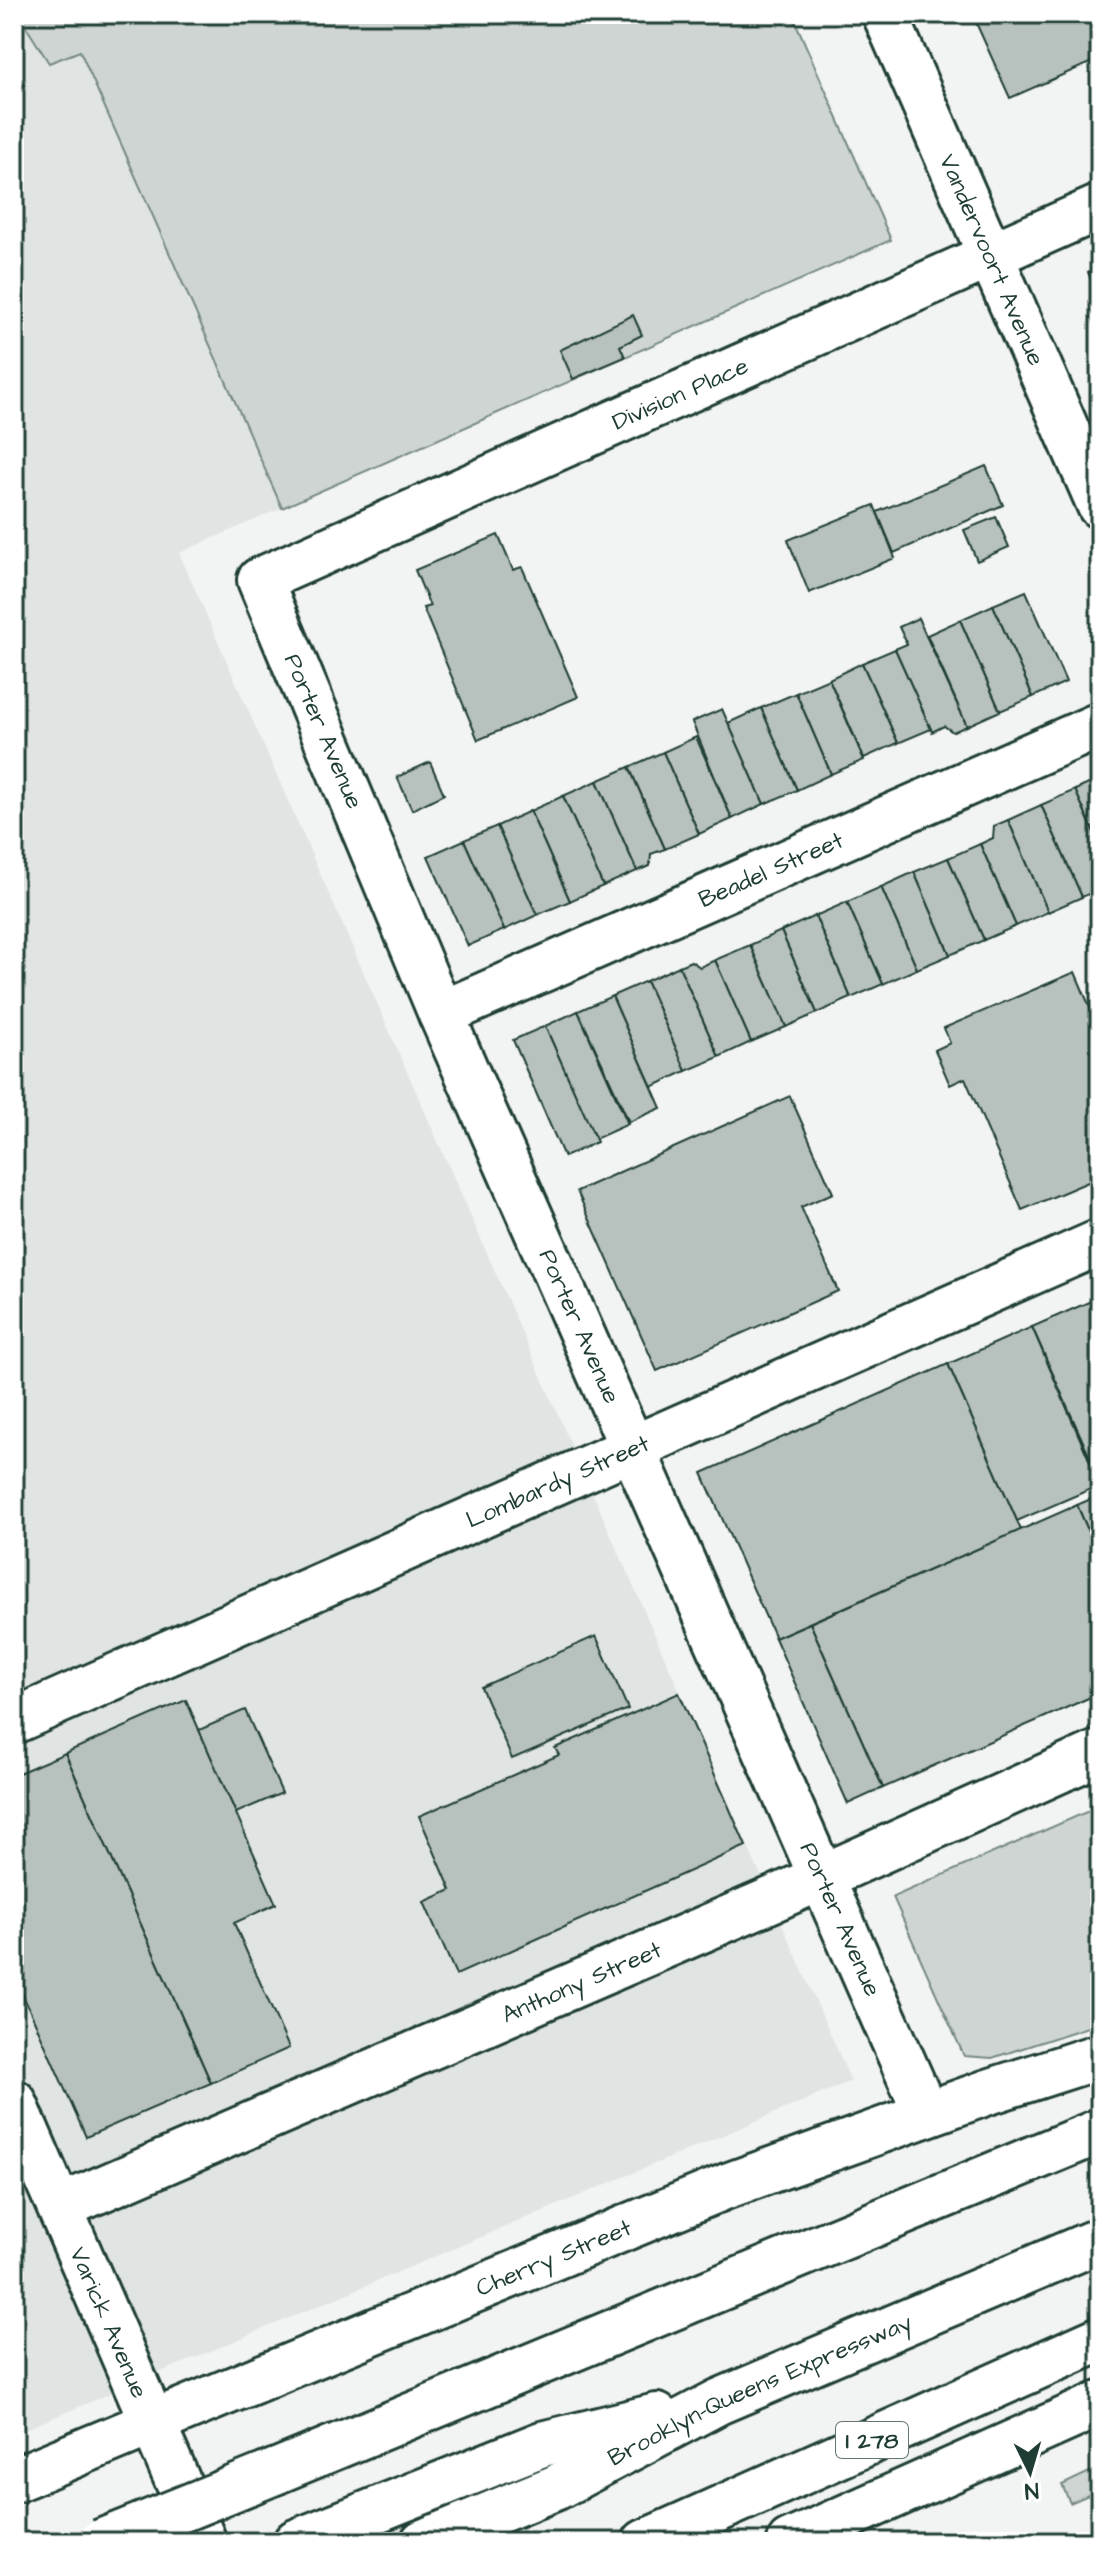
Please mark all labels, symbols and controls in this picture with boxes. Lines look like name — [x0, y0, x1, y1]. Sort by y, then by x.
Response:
street label: Vandervoort Avenue — [930, 149, 1053, 371]
street label: Division Place — [607, 349, 754, 439]
street label: Porter Avenue — [275, 649, 371, 814]
street label: Beadel Street — [693, 824, 849, 917]
street label: Porter Avenue — [530, 1244, 628, 1409]
street label: Lombardy Street — [461, 1427, 655, 1537]
street label: Porter Avenue — [791, 1837, 889, 2002]
street label: Anthony Street — [496, 1933, 667, 2032]
street label: Cherry Street — [471, 2211, 637, 2306]
street label: Varick Avenue — [61, 2242, 156, 2404]
street label: Brooklyn-Queens Expressway — [602, 2306, 918, 2475]
road number: I 278 — [836, 2422, 908, 2458]
north arrow — [990, 2432, 1070, 2512]
text: N — [1023, 2474, 1040, 2506]

